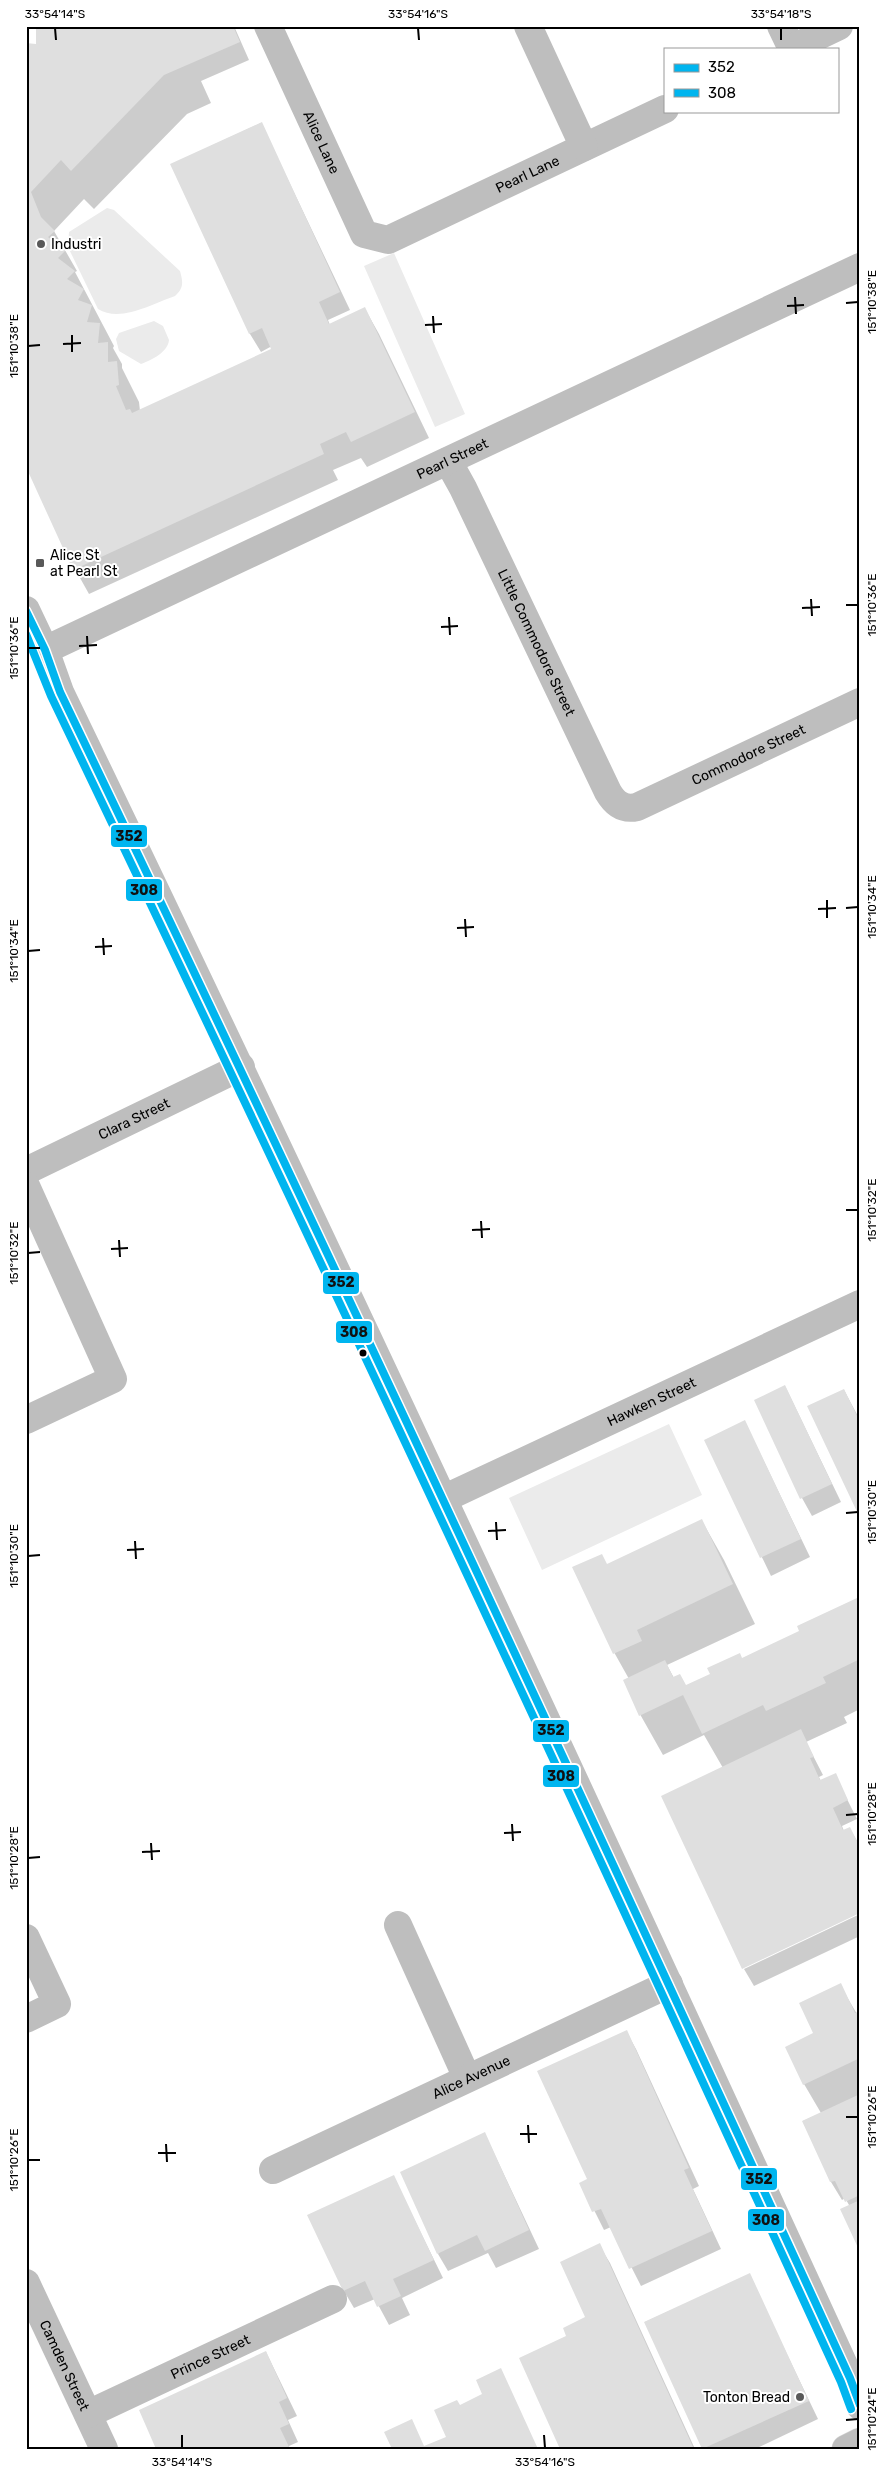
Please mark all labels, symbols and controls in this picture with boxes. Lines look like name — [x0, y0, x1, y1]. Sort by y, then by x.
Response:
text: 33°54'14"S — [25, 7, 85, 21]
text: 33°54'16"S — [388, 7, 448, 21]
text: 33°54'18"S — [751, 7, 811, 21]
legend — [664, 48, 838, 112]
text: 352 — [708, 58, 735, 76]
text: 308 — [708, 84, 736, 102]
street label: Alice Lane — [299, 108, 343, 177]
street label: Pearl Lane — [493, 152, 562, 197]
place label: Industri — [51, 236, 101, 253]
marker: Industri — [35, 238, 47, 250]
text: 151°10'38"E — [865, 270, 879, 334]
text: 151°10'38"E — [7, 314, 21, 378]
street label: Pearl Street — [414, 435, 491, 483]
place label: Alice St at Pearl St — [50, 547, 118, 580]
marker: Alice St at Pearl St — [34, 557, 46, 569]
street label: Little Commodore Street — [494, 567, 579, 719]
text: 151°10'36"E — [865, 573, 879, 637]
text: 151°10'36"E — [7, 616, 21, 680]
street label: Commodore Street — [689, 721, 809, 789]
line badge: 352 — [110, 824, 148, 848]
text: 352 — [115, 828, 143, 845]
text: 151°10'34"E — [865, 875, 879, 939]
line badge: 308 — [125, 878, 163, 902]
text: 308 — [130, 882, 158, 899]
text: 151°10'34"E — [7, 919, 21, 983]
street label: Clara Street — [96, 1094, 173, 1144]
text: 151°10'32"E — [865, 1178, 879, 1242]
text: 151°10'32"E — [7, 1221, 21, 1285]
line badge: 352 — [322, 1271, 360, 1295]
text: 352 — [327, 1274, 355, 1291]
line badge: 308 — [335, 1320, 373, 1344]
text: 308 — [340, 1324, 368, 1341]
unlabelled marker — [358, 1348, 368, 1358]
street label: Hawken Street — [604, 1374, 699, 1430]
text: 151°10'30"E — [865, 1480, 879, 1544]
text: 151°10'30"E — [7, 1524, 21, 1588]
line badge: 352 — [532, 1719, 570, 1743]
text: 352 — [537, 1722, 565, 1739]
line badge: 308 — [542, 1764, 580, 1788]
text: 308 — [547, 1768, 575, 1785]
text: 151°10'28"E — [865, 1782, 879, 1846]
text: 151°10'28"E — [7, 1826, 21, 1890]
street label: Alice Avenue — [430, 2052, 513, 2103]
text: 151°10'26"E — [865, 2086, 879, 2148]
text: 151°10'26"E — [7, 2129, 21, 2191]
line badge: 352 — [740, 2167, 778, 2191]
text: 352 — [745, 2171, 773, 2188]
line badge: 308 — [747, 2208, 785, 2232]
text: 308 — [752, 2212, 780, 2229]
street label: Camden Street — [36, 2318, 93, 2414]
street label: Prince Street — [168, 2331, 253, 2383]
text: 151°10'24"E — [865, 2387, 879, 2451]
place label: Tonton Bread — [703, 2389, 790, 2406]
marker: Tonton Bread — [794, 2391, 806, 2403]
text: 33°54'14"S — [152, 2455, 212, 2469]
text: 33°54'16"S — [515, 2455, 575, 2469]

